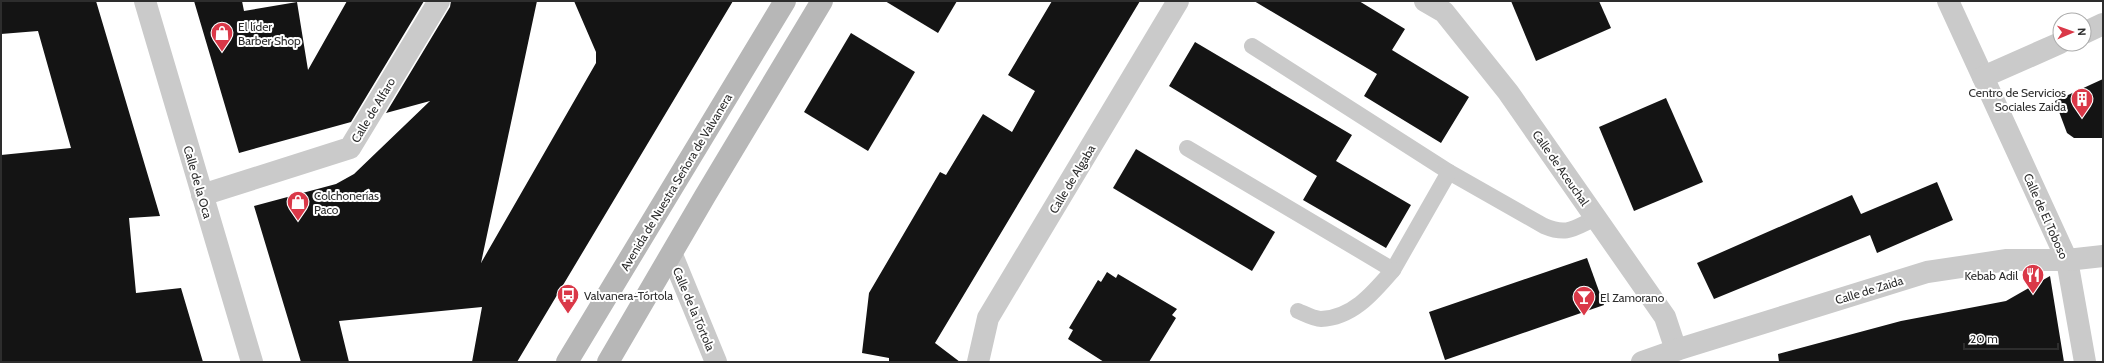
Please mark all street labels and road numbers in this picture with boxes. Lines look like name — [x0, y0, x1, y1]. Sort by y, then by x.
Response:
street label: Calle de Alfaro — [348, 74, 398, 145]
street label: Avenida de Nuestra Señora de Valvanera — [617, 90, 735, 273]
street label: Calle de Aceuchal — [1529, 127, 1593, 209]
street label: Calle de Algaba — [1046, 142, 1098, 216]
street label: Calle de la Oca — [180, 144, 216, 220]
street label: Calle de El Toboso — [2020, 171, 2072, 262]
street label: Calle de la Tórtola — [670, 265, 718, 353]
street label: Calle de Zaida — [1833, 272, 1905, 307]

